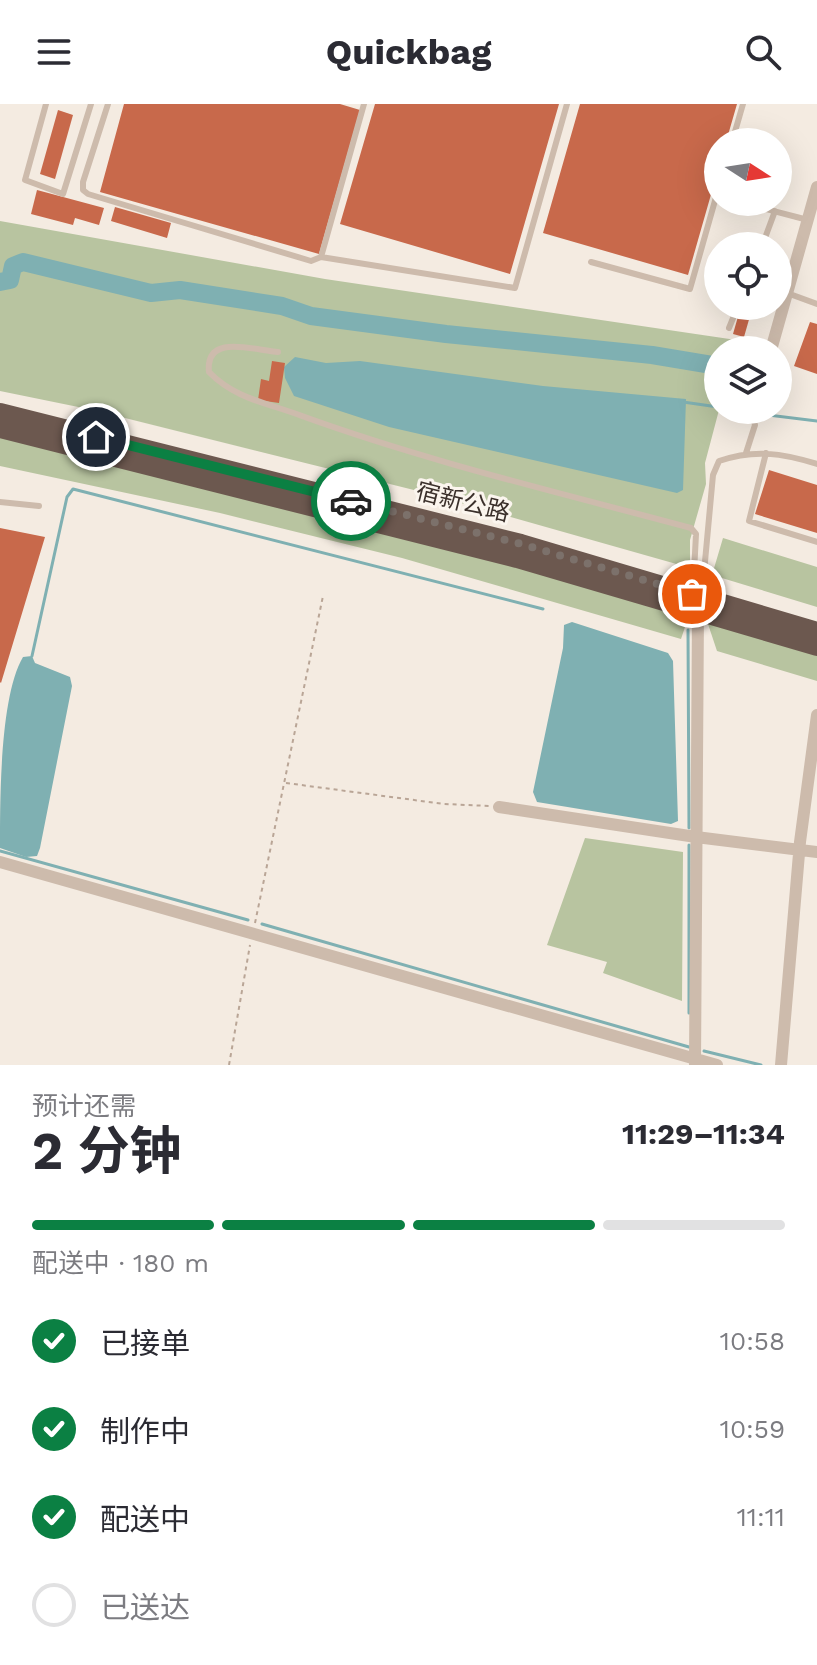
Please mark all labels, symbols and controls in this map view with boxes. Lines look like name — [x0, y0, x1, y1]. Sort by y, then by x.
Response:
icon: menu — [32, 30, 76, 74]
icon: search — [741, 30, 785, 74]
text: Quickbag — [326, 31, 491, 73]
north arrow — [704, 128, 792, 216]
map controls — [704, 128, 792, 424]
button: locate — [704, 232, 792, 320]
button: layers — [704, 336, 792, 424]
pin — [62, 403, 130, 471]
icon: home — [74, 415, 118, 459]
courier — [311, 461, 391, 541]
street label: 宿新公路 — [413, 477, 513, 527]
icon: car — [329, 479, 373, 523]
pin — [658, 560, 726, 628]
icon: bag — [670, 572, 714, 616]
text: 预计还需 — [32, 1091, 136, 1121]
text: 11:29–11:34 — [622, 1116, 785, 1151]
text: 2 分钟 — [32, 1121, 182, 1182]
text: 配送中 · 180 m — [32, 1248, 209, 1278]
icon: check — [32, 1319, 76, 1363]
text: 已接单 — [100, 1326, 190, 1361]
text: 10:58 — [720, 1326, 785, 1356]
icon: check — [32, 1407, 76, 1451]
text: 制作中 — [100, 1414, 190, 1449]
text: 10:59 — [720, 1414, 785, 1444]
icon: check — [32, 1495, 76, 1539]
text: 配送中 — [100, 1502, 190, 1537]
text: 11:11 — [737, 1502, 785, 1532]
text: 已送达 — [100, 1590, 190, 1625]

